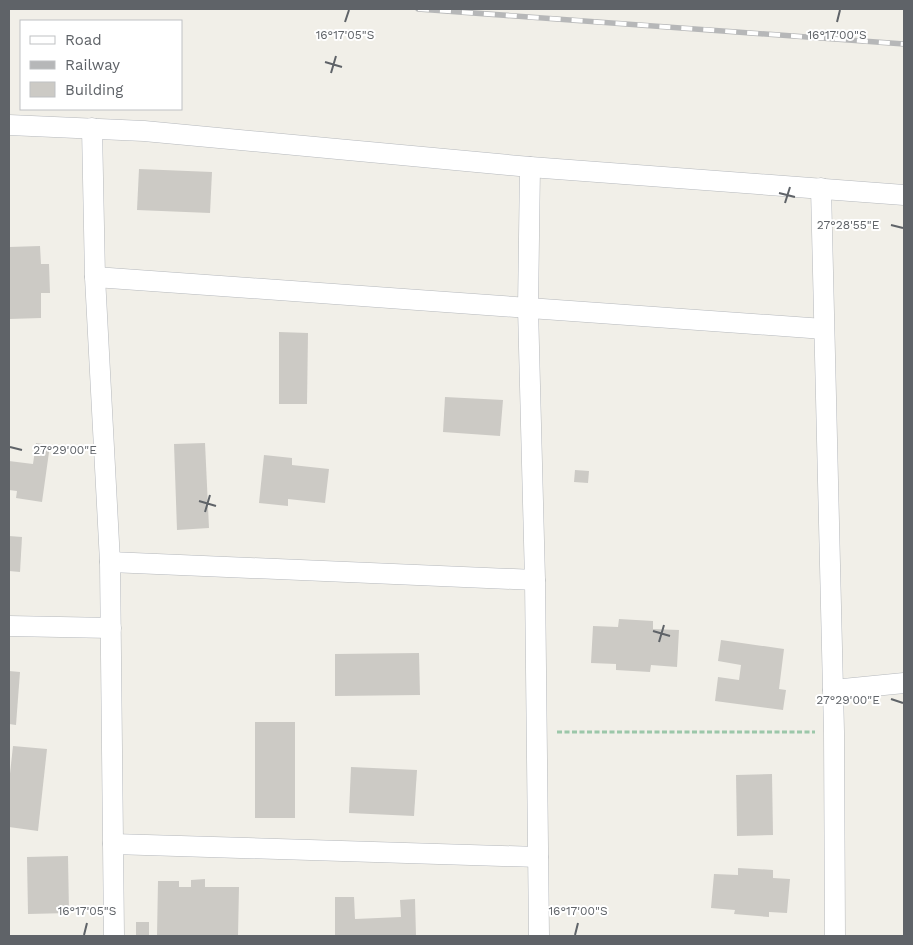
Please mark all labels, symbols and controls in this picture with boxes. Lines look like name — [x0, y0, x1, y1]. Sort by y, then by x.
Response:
legend — [20, 20, 182, 110]
text: 16°17'05"S — [316, 28, 374, 42]
text: 16°17'00"S — [807, 28, 867, 42]
text: Road — [65, 31, 102, 49]
text: Railway — [65, 56, 120, 74]
text: Building — [65, 81, 123, 99]
text: 27°28'55"E — [817, 218, 880, 232]
text: 27°29'00"E — [33, 443, 97, 457]
text: 27°29'00"E — [816, 693, 880, 707]
text: 16°17'05"S — [58, 904, 116, 918]
text: 16°17'00"S — [548, 904, 608, 918]

